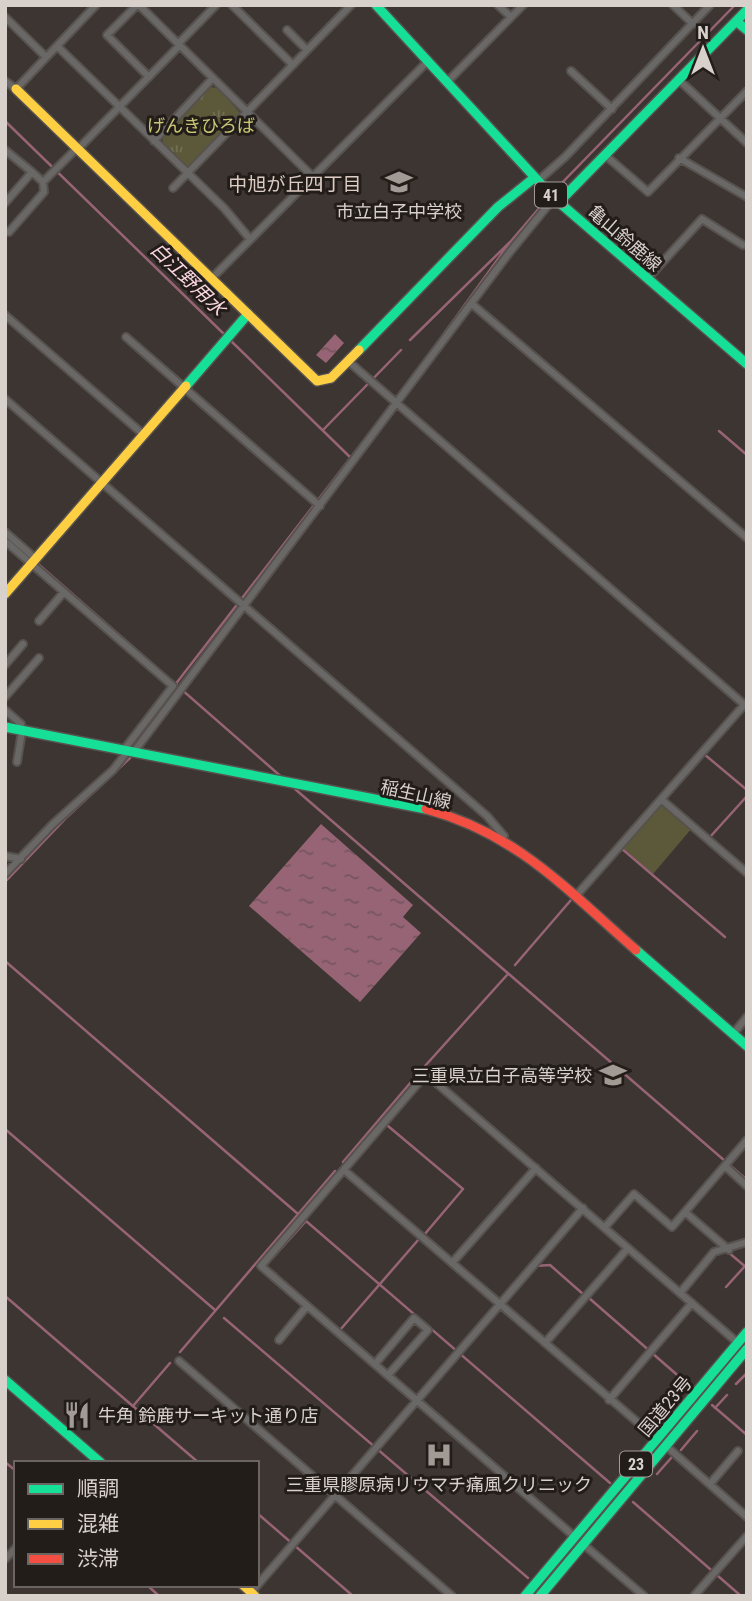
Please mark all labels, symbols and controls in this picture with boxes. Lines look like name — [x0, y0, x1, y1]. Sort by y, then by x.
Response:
north arrow — [668, 14, 738, 84]
text: N — [697, 21, 709, 44]
park label: げんきひろば — [147, 115, 255, 136]
school or university icon: 市立白子中学校 — [384, 167, 414, 197]
district label: 中旭が丘四丁目 — [228, 173, 362, 196]
road number: 41 — [535, 182, 567, 208]
place label: 市立白子中学校 — [336, 201, 462, 222]
street label: 亀山鈴鹿線 — [584, 201, 666, 275]
water label: 白江野用水 — [146, 238, 232, 322]
street label: 稲生山線 — [379, 776, 453, 812]
school or university icon: 三重県立白子高等学校 — [598, 1060, 628, 1090]
place label: 三重県立白子高等学校 — [412, 1065, 592, 1086]
street label: 国道23号 — [634, 1372, 696, 1440]
restaurant icon: 牛角 鈴鹿サーキット通り店 — [62, 1400, 92, 1430]
place label: 牛角 鈴鹿サーキット通り店 — [98, 1405, 318, 1426]
hospital icon: 三重県膠原病リウマチ痛風クリニック — [424, 1440, 454, 1470]
road number: 23 — [620, 1452, 652, 1476]
legend — [14, 1461, 259, 1587]
place label: 三重県膠原病リウマチ痛風クリニック — [286, 1474, 592, 1495]
text: 順調 — [77, 1477, 119, 1501]
text: 混雑 — [77, 1512, 119, 1536]
text: 渋滞 — [77, 1547, 119, 1571]

